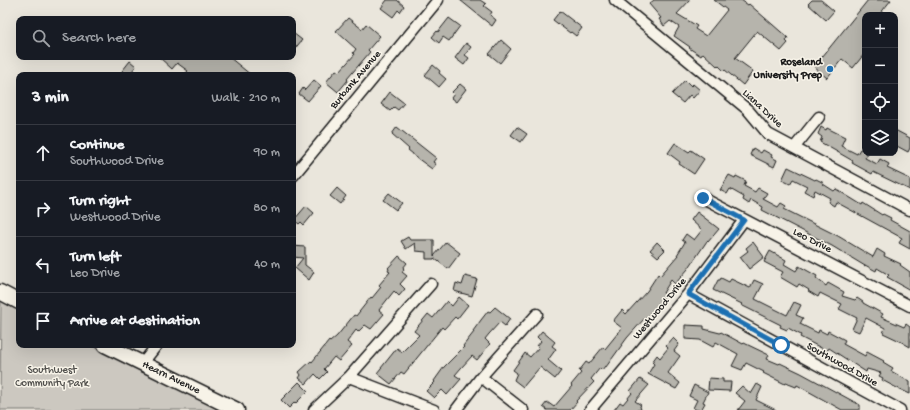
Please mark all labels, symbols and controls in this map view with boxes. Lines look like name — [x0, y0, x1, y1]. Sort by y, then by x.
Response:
map controls — [862, 12, 898, 156]
button: + — [862, 12, 898, 48]
search box — [16, 16, 296, 60]
icon: search — [30, 27, 52, 49]
text: Search here — [62, 29, 136, 47]
street label: Burbank Avenue — [327, 48, 384, 112]
button: − — [862, 48, 898, 84]
place label: Roseland University Prep — [754, 57, 824, 82]
marker: Roseland University Prep — [825, 64, 835, 74]
button: locate — [862, 84, 898, 120]
street label: Liana Drive — [739, 87, 785, 131]
text: 3 min — [32, 88, 69, 108]
text: Walk · 210 m — [212, 91, 280, 106]
button: layers — [862, 120, 898, 156]
text: Continue — [70, 136, 124, 154]
icon: ahead — [32, 142, 54, 164]
text: 90 m — [254, 145, 280, 160]
text: Southwood Drive — [70, 154, 164, 169]
route end — [694, 189, 712, 207]
text: Turn right — [70, 192, 130, 210]
icon: right — [32, 198, 54, 220]
text: 80 m — [253, 201, 280, 216]
text: Westwood Drive — [70, 210, 160, 225]
street label: Leo Drive — [791, 226, 834, 256]
text: Turn left — [70, 248, 121, 266]
icon: left — [32, 254, 54, 276]
text: 40 m — [254, 257, 280, 272]
text: Leo Drive — [70, 266, 120, 281]
street label: Westwood Drive — [631, 276, 689, 342]
icon: arrive — [32, 310, 54, 332]
text: Arrive at destination — [70, 312, 200, 330]
route start — [772, 336, 790, 354]
street label: Southwood Drive — [804, 341, 880, 390]
street label: Hearn Avenue — [140, 359, 202, 397]
park label: Southwest Community Park — [15, 365, 90, 390]

